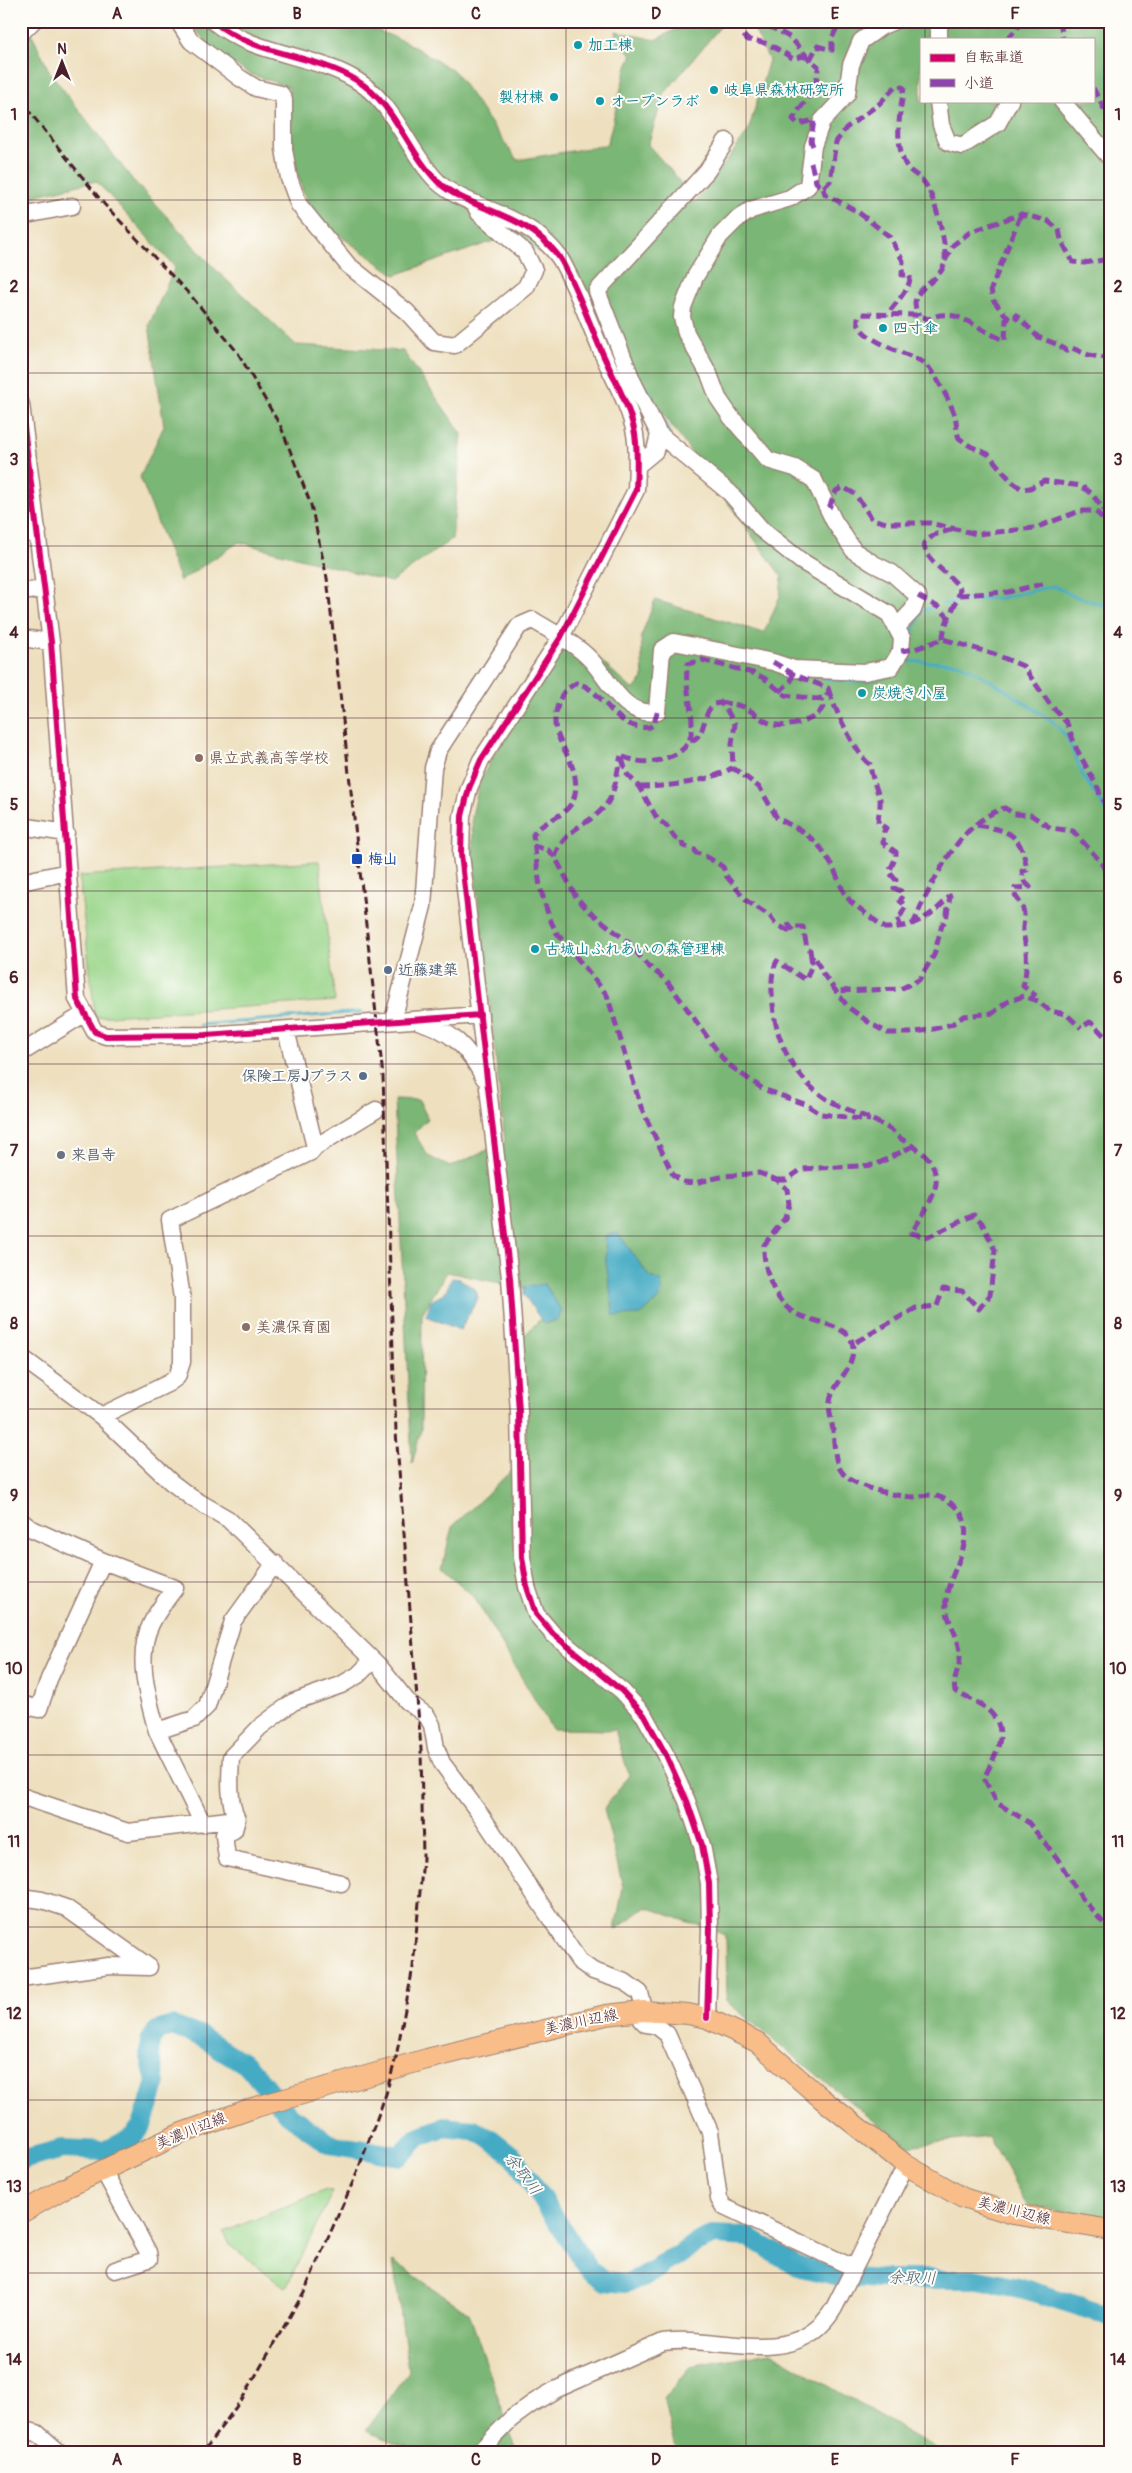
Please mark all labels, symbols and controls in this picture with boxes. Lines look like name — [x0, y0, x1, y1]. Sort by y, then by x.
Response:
text: A — [112, 4, 123, 24]
text: B — [292, 4, 302, 24]
text: C — [471, 4, 481, 24]
text: D — [651, 4, 661, 24]
text: E — [831, 4, 840, 24]
text: F — [1010, 4, 1020, 24]
place label: 加工棟 — [588, 36, 633, 55]
north arrow — [38, 38, 88, 88]
legend — [920, 38, 1094, 102]
marker: 加工棟 — [572, 39, 584, 51]
text: N — [57, 41, 67, 58]
text: 自転車道 — [964, 48, 1024, 67]
text: 小道 — [964, 74, 994, 93]
place label: 岐阜県森林研究所 — [724, 81, 844, 100]
marker: 岐阜県森林研究所 — [708, 84, 720, 96]
place label: 製材棟 — [499, 88, 544, 107]
marker: 製材棟 — [548, 91, 560, 103]
place label: オープンラボ — [610, 92, 699, 111]
marker: オープンラボ — [594, 95, 606, 107]
text: 1 — [11, 105, 17, 125]
text: 1 — [1115, 105, 1121, 125]
text: 2 — [10, 277, 19, 297]
text: 2 — [1114, 277, 1123, 297]
place label: 四寸傘 — [893, 319, 938, 338]
marker: 四寸傘 — [877, 322, 889, 334]
text: 3 — [10, 450, 19, 470]
text: 3 — [1114, 450, 1123, 470]
text: 4 — [9, 623, 19, 643]
text: 4 — [1113, 623, 1123, 643]
place label: 炭焼き小屋 — [872, 684, 947, 703]
marker: 炭焼き小屋 — [856, 687, 868, 699]
place label: 県立武義高等学校 — [209, 749, 329, 768]
marker: 県立武義高等学校 — [193, 752, 205, 764]
text: 5 — [10, 795, 19, 815]
text: 5 — [1114, 795, 1123, 815]
place label: 梅山 — [368, 850, 398, 869]
marker: 梅山 — [350, 852, 364, 866]
place label: 古城山ふれあいの森管理棟 — [545, 940, 725, 959]
marker: 古城山ふれあいの森管理棟 — [529, 943, 541, 955]
place label: 近藤建築 — [398, 961, 458, 980]
marker: 近藤建築 — [382, 964, 394, 976]
text: 6 — [9, 968, 19, 988]
text: 6 — [1113, 968, 1123, 988]
place label: 保険工房Jプラス — [241, 1067, 353, 1086]
marker: 保険工房Jプラス — [357, 1070, 369, 1082]
text: 7 — [10, 1141, 19, 1161]
text: 7 — [1114, 1141, 1123, 1161]
place label: 来昌寺 — [71, 1146, 116, 1165]
marker: 来昌寺 — [55, 1149, 67, 1161]
text: 8 — [10, 1314, 18, 1334]
text: 8 — [1114, 1314, 1122, 1334]
place label: 美濃保育園 — [256, 1318, 331, 1337]
marker: 美濃保育園 — [240, 1321, 252, 1333]
text: 9 — [10, 1486, 18, 1506]
text: 9 — [1114, 1486, 1122, 1506]
text: 10 — [5, 1659, 23, 1679]
text: 10 — [1109, 1659, 1127, 1679]
text: 11 — [8, 1832, 20, 1852]
text: 11 — [1112, 1832, 1124, 1852]
text: 12 — [6, 2004, 22, 2024]
text: 12 — [1110, 2004, 1126, 2024]
street label: 美濃川辺線 — [542, 2005, 620, 2039]
street label: 美濃川辺線 — [153, 2108, 229, 2154]
water label: 余取川 — [501, 2149, 545, 2199]
text: 13 — [6, 2177, 22, 2197]
text: 13 — [1110, 2177, 1126, 2197]
street label: 美濃川辺線 — [975, 2193, 1053, 2229]
water label: 余取川 — [888, 2268, 936, 2288]
text: 14 — [6, 2350, 22, 2370]
text: 14 — [1110, 2350, 1126, 2370]
text: A — [112, 2450, 123, 2470]
text: B — [292, 2450, 302, 2470]
text: C — [471, 2450, 481, 2470]
text: D — [651, 2450, 661, 2470]
text: E — [831, 2450, 840, 2470]
text: F — [1010, 2450, 1020, 2470]

